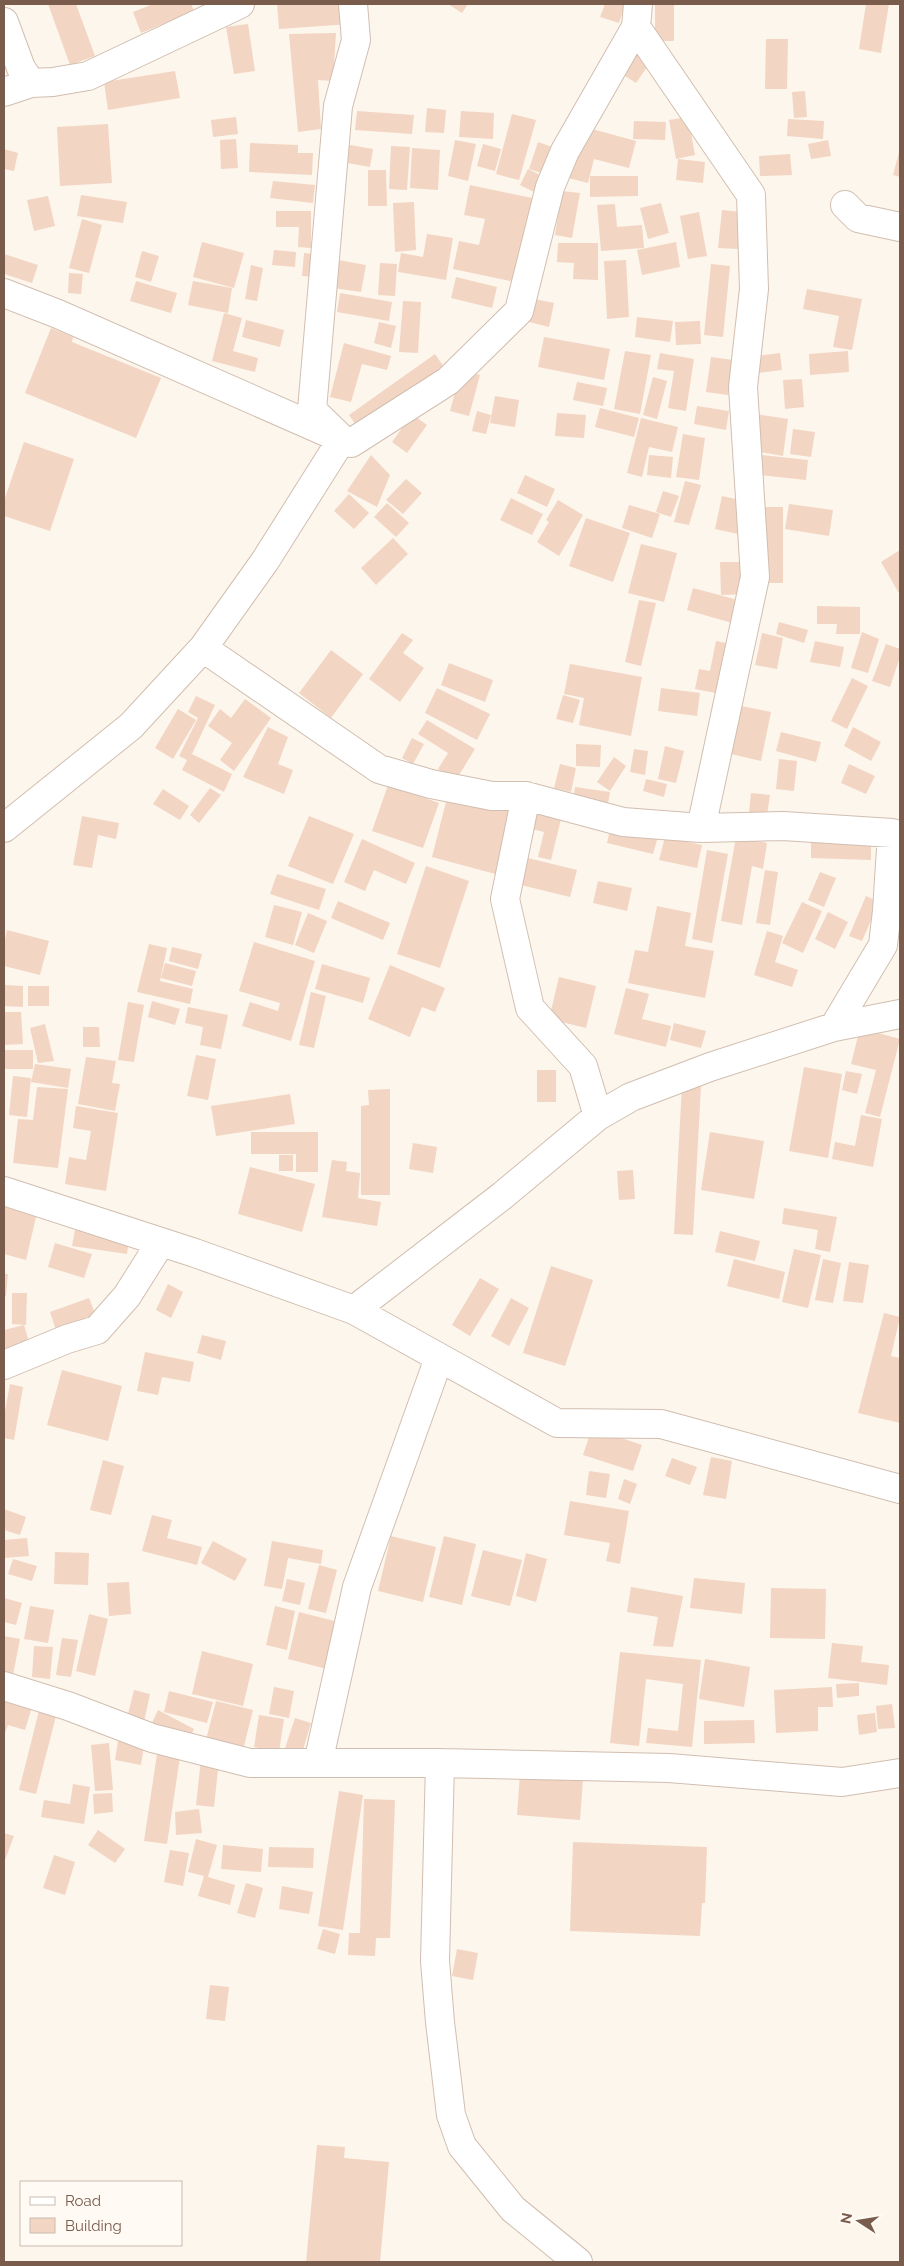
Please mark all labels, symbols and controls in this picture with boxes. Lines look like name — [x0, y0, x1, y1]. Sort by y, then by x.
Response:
legend — [20, 2181, 182, 2246]
text: Road — [65, 2192, 101, 2210]
north arrow — [834, 2196, 884, 2246]
text: N — [837, 2211, 855, 2225]
text: Building — [65, 2217, 122, 2235]

